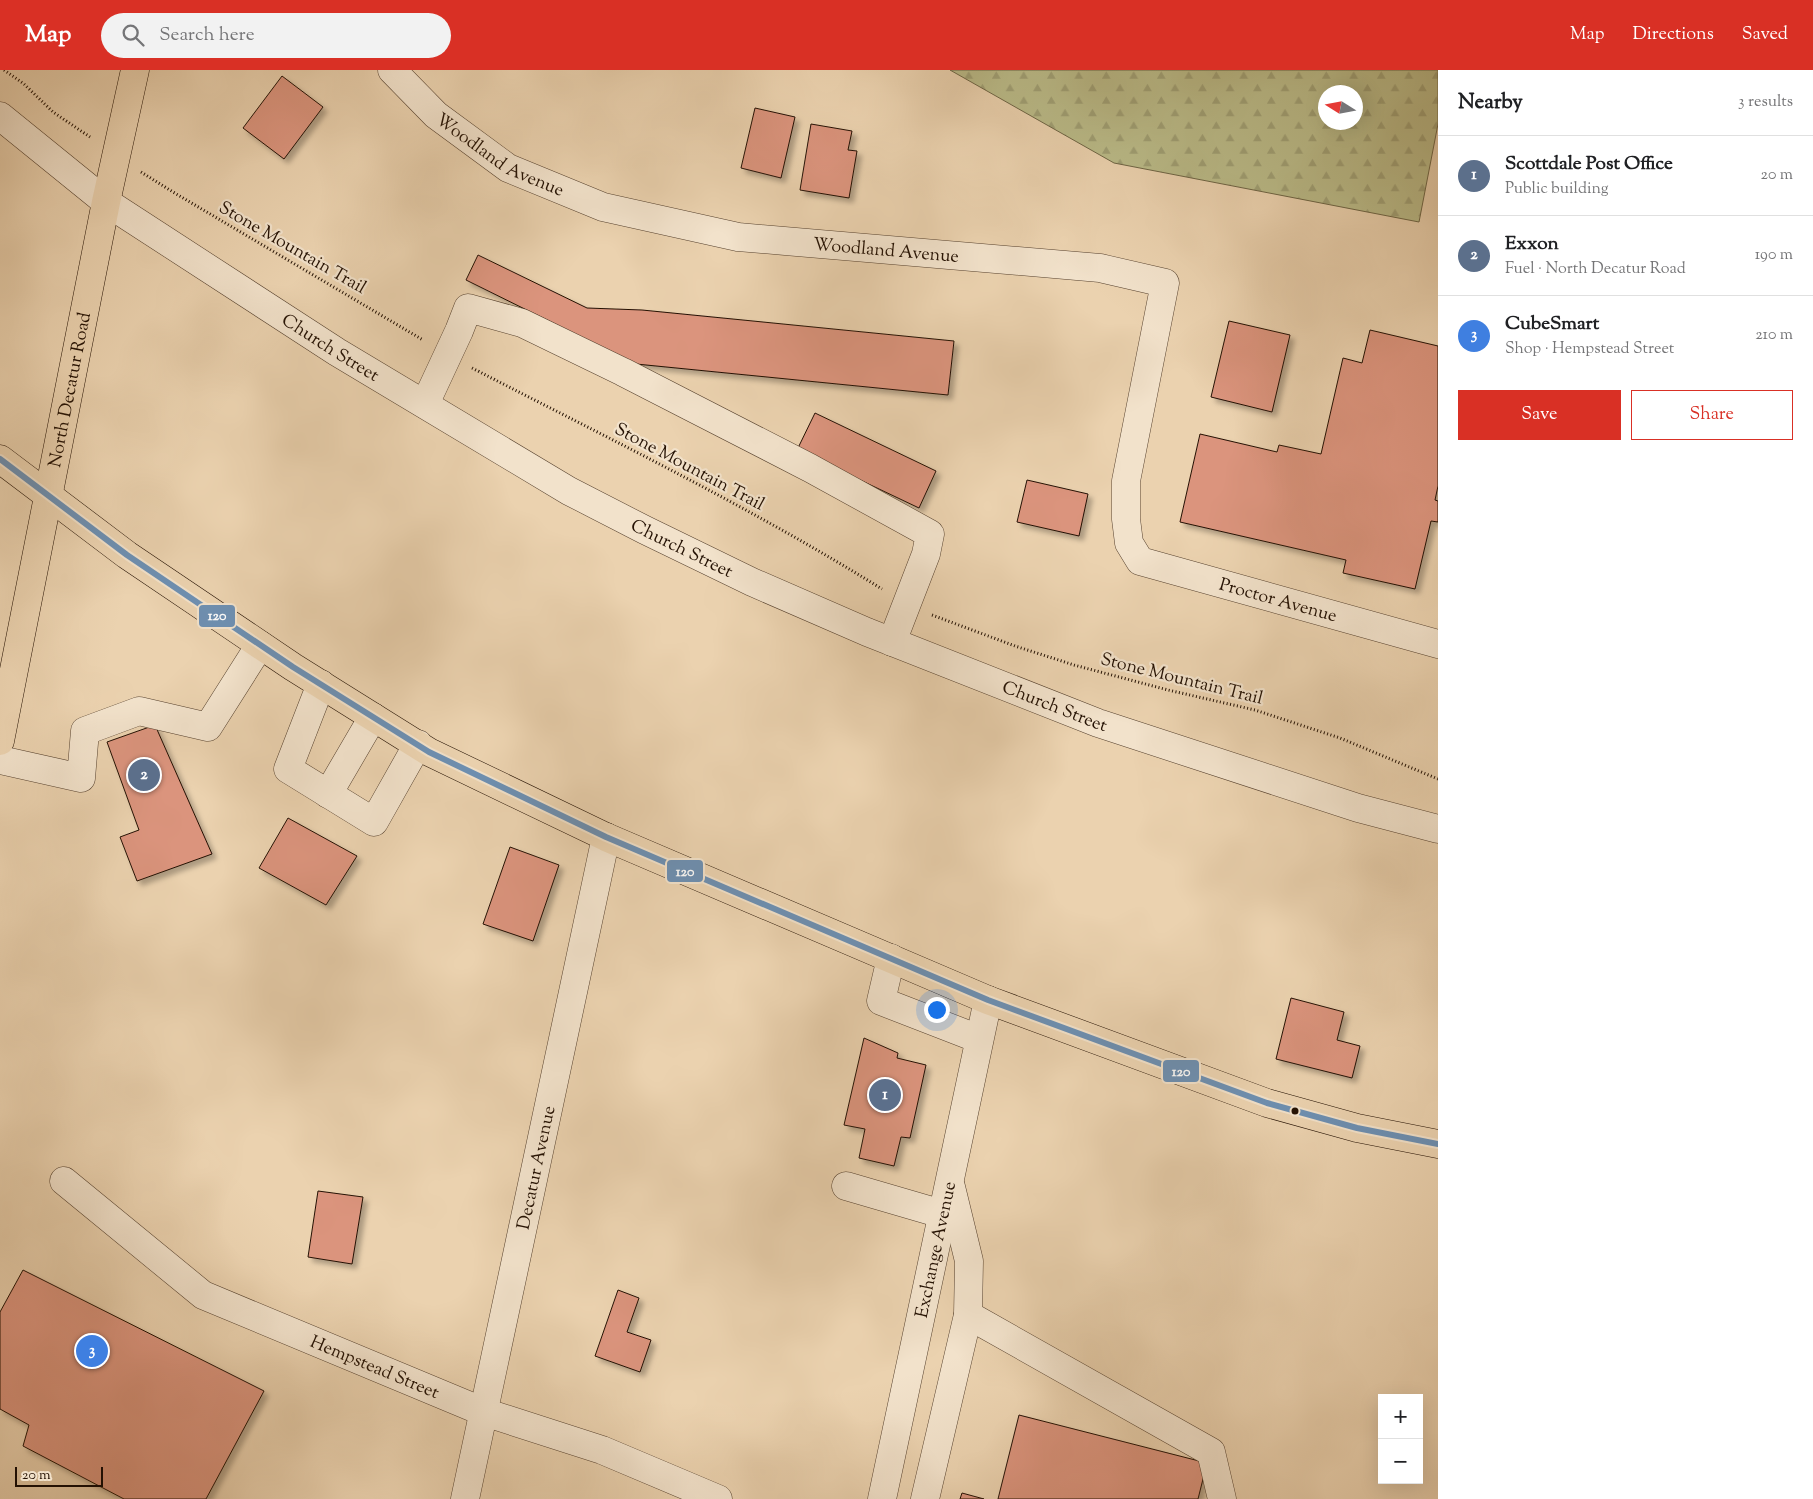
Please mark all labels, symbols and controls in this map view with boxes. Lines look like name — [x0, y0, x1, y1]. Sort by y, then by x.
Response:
search box — [101, 13, 451, 58]
text: Map — [25, 18, 71, 52]
icon: search — [119, 21, 147, 49]
text: Search here — [159, 22, 255, 49]
text: Map — [1570, 22, 1605, 48]
text: Directions — [1633, 22, 1714, 48]
text: Saved — [1742, 22, 1788, 48]
north arrow — [1318, 85, 1363, 130]
text: Nearby — [1458, 88, 1523, 118]
text: 3 results — [1738, 91, 1793, 114]
street label: Woodland Avenue — [430, 108, 567, 205]
text: Scottdale Post Office — [1505, 151, 1673, 178]
text: 1 — [1471, 164, 1477, 187]
text: 20 m — [1760, 164, 1793, 187]
text: Public building — [1505, 178, 1609, 201]
street label: Stone Mountain Trail — [213, 196, 371, 302]
text: Exxon — [1505, 231, 1559, 258]
street label: Woodland Avenue — [812, 232, 960, 271]
text: 2 — [1470, 244, 1478, 267]
text: 190 m — [1755, 244, 1793, 267]
text: Fuel · North Decatur Road — [1505, 258, 1686, 281]
street label: Church Street — [276, 308, 383, 389]
street label: North Decatur Road — [43, 310, 99, 470]
text: CubeSmart — [1505, 311, 1599, 338]
text: 3 — [1471, 324, 1477, 347]
text: 210 m — [1755, 324, 1793, 347]
text: Shop · Hempstead Street — [1505, 338, 1674, 361]
button: Save — [1458, 390, 1621, 440]
button: Share — [1631, 390, 1793, 440]
street label: Stone Mountain Trail — [609, 417, 769, 518]
street label: Church Street — [625, 514, 737, 586]
street label: Proctor Avenue — [1216, 573, 1340, 630]
line badge: 120 — [198, 604, 236, 628]
text: 120 — [208, 607, 227, 627]
street label: Stone Mountain Trail — [1098, 647, 1266, 713]
street label: Church Street — [998, 675, 1110, 740]
pin: 2 — [128, 756, 160, 794]
line badge: 120 — [666, 859, 704, 883]
text: 120 — [676, 863, 695, 883]
your location — [924, 997, 950, 1023]
line badge: 120 — [1162, 1059, 1200, 1083]
text: 120 — [1172, 1063, 1191, 1083]
pin: 1 — [869, 1076, 901, 1114]
street label: Decatur Avenue — [512, 1103, 563, 1232]
unlabelled marker — [1290, 1106, 1300, 1116]
street label: Exchange Avenue — [910, 1179, 964, 1321]
street label: Hempstead Street — [306, 1330, 443, 1407]
pin: 3 — [76, 1332, 108, 1370]
map controls — [1378, 1394, 1423, 1484]
button: + — [1378, 1394, 1423, 1439]
button: − — [1378, 1439, 1423, 1484]
scale bar — [15, 1464, 102, 1487]
text: 20 m — [22, 1466, 51, 1486]

